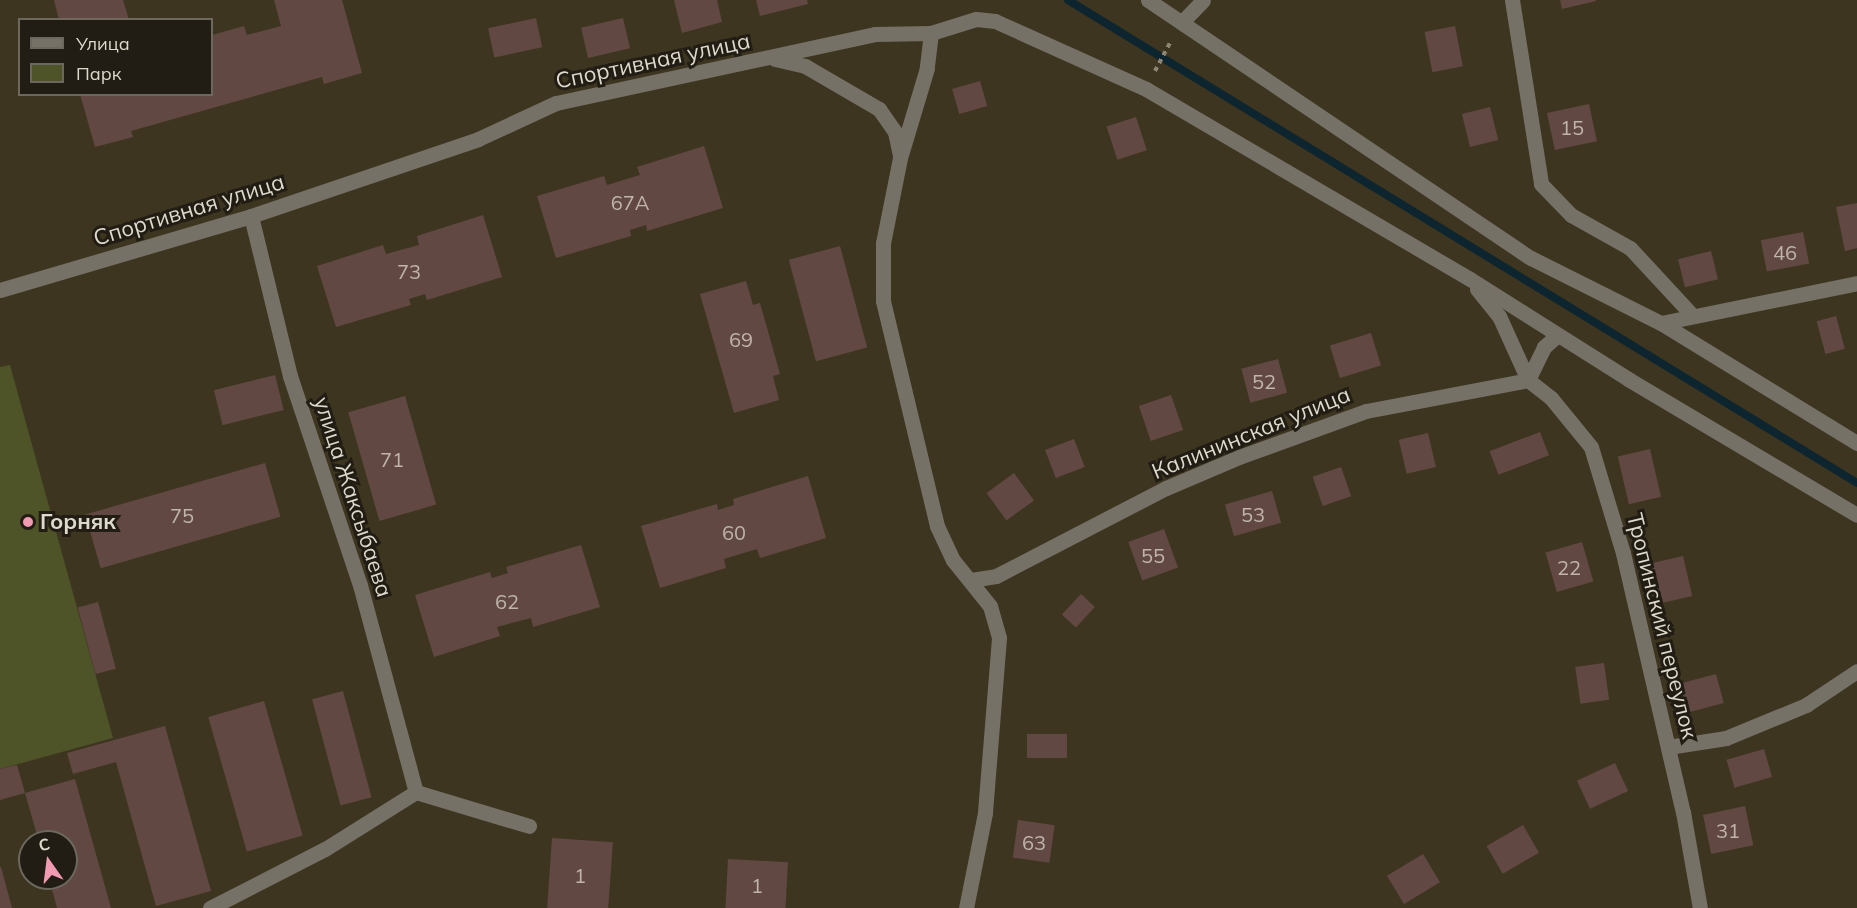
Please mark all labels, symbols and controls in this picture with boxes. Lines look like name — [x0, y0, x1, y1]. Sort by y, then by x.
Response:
legend — [18, 18, 213, 96]
street label: Спортивная улица — [553, 27, 753, 95]
text: Улица — [76, 32, 130, 55]
text: Парк — [76, 62, 121, 85]
house number: 15 — [1560, 115, 1584, 139]
street label: Спортивная улица — [90, 168, 288, 252]
house number: 67А — [611, 190, 649, 214]
house number: 46 — [1773, 240, 1797, 264]
house number: 73 — [397, 259, 421, 283]
house number: 69 — [729, 327, 753, 351]
house number: 52 — [1252, 369, 1276, 393]
street label: Калининская улица — [1148, 381, 1354, 485]
street label: улица Жаксыбаева — [308, 394, 398, 600]
house number: 71 — [380, 447, 404, 471]
house number: 53 — [1241, 502, 1265, 526]
house number: 75 — [170, 503, 194, 527]
place label: Горняк — [40, 509, 116, 535]
street label: Тропинский переулок — [1621, 510, 1703, 742]
marker: Горняк — [21, 515, 35, 529]
house number: 60 — [722, 520, 746, 544]
house number: 55 — [1141, 543, 1165, 567]
house number: 22 — [1557, 555, 1581, 579]
house number: 62 — [495, 589, 519, 613]
house number: 31 — [1716, 818, 1740, 842]
north arrow — [18, 830, 78, 890]
house number: 63 — [1022, 830, 1046, 854]
text: С — [36, 833, 52, 856]
house number: 1 — [574, 863, 586, 887]
house number: 1 — [751, 873, 763, 897]

